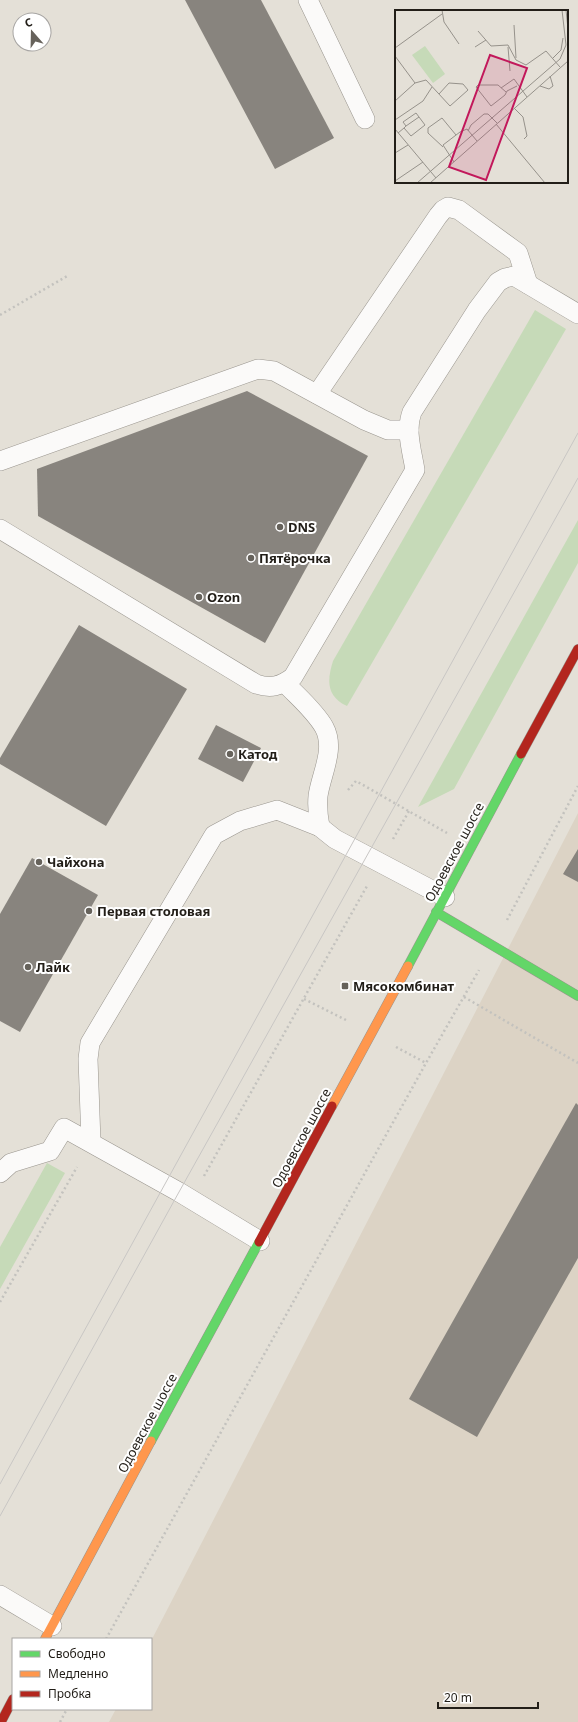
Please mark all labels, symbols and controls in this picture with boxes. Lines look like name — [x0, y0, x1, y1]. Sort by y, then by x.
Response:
inset map — [395, 10, 568, 183]
north arrow — [12, 12, 52, 52]
text: С — [23, 14, 34, 30]
place label: DNS — [288, 518, 315, 536]
marker: DNS — [275, 522, 285, 532]
place label: Пятёрочка — [259, 549, 331, 567]
marker: Пятёрочка — [246, 553, 256, 563]
place label: Ozon — [207, 588, 240, 606]
marker: Ozon — [194, 592, 204, 602]
place label: Катод — [238, 745, 278, 763]
marker: Катод — [225, 749, 235, 759]
street label: Одоевское шоссе — [420, 799, 488, 905]
place label: Чайхона — [47, 853, 104, 871]
marker: Чайхона — [34, 857, 44, 867]
place label: Первая столовая — [97, 902, 210, 920]
marker: Первая столовая — [84, 906, 94, 916]
place label: Лайк — [36, 958, 70, 976]
marker: Лайк — [23, 962, 33, 972]
place label: Мясокомбинат — [353, 977, 455, 995]
marker: Мясокомбинат — [340, 981, 350, 991]
street label: Одоевское шоссе — [267, 1085, 335, 1191]
street label: Одоевское шоссе — [113, 1370, 181, 1476]
legend — [12, 1638, 152, 1710]
text: Свободно — [48, 1645, 106, 1662]
text: Медленно — [48, 1665, 108, 1682]
scale bar — [438, 1684, 538, 1710]
text: Пробка — [48, 1685, 91, 1702]
text: 20 m — [444, 1689, 472, 1706]

